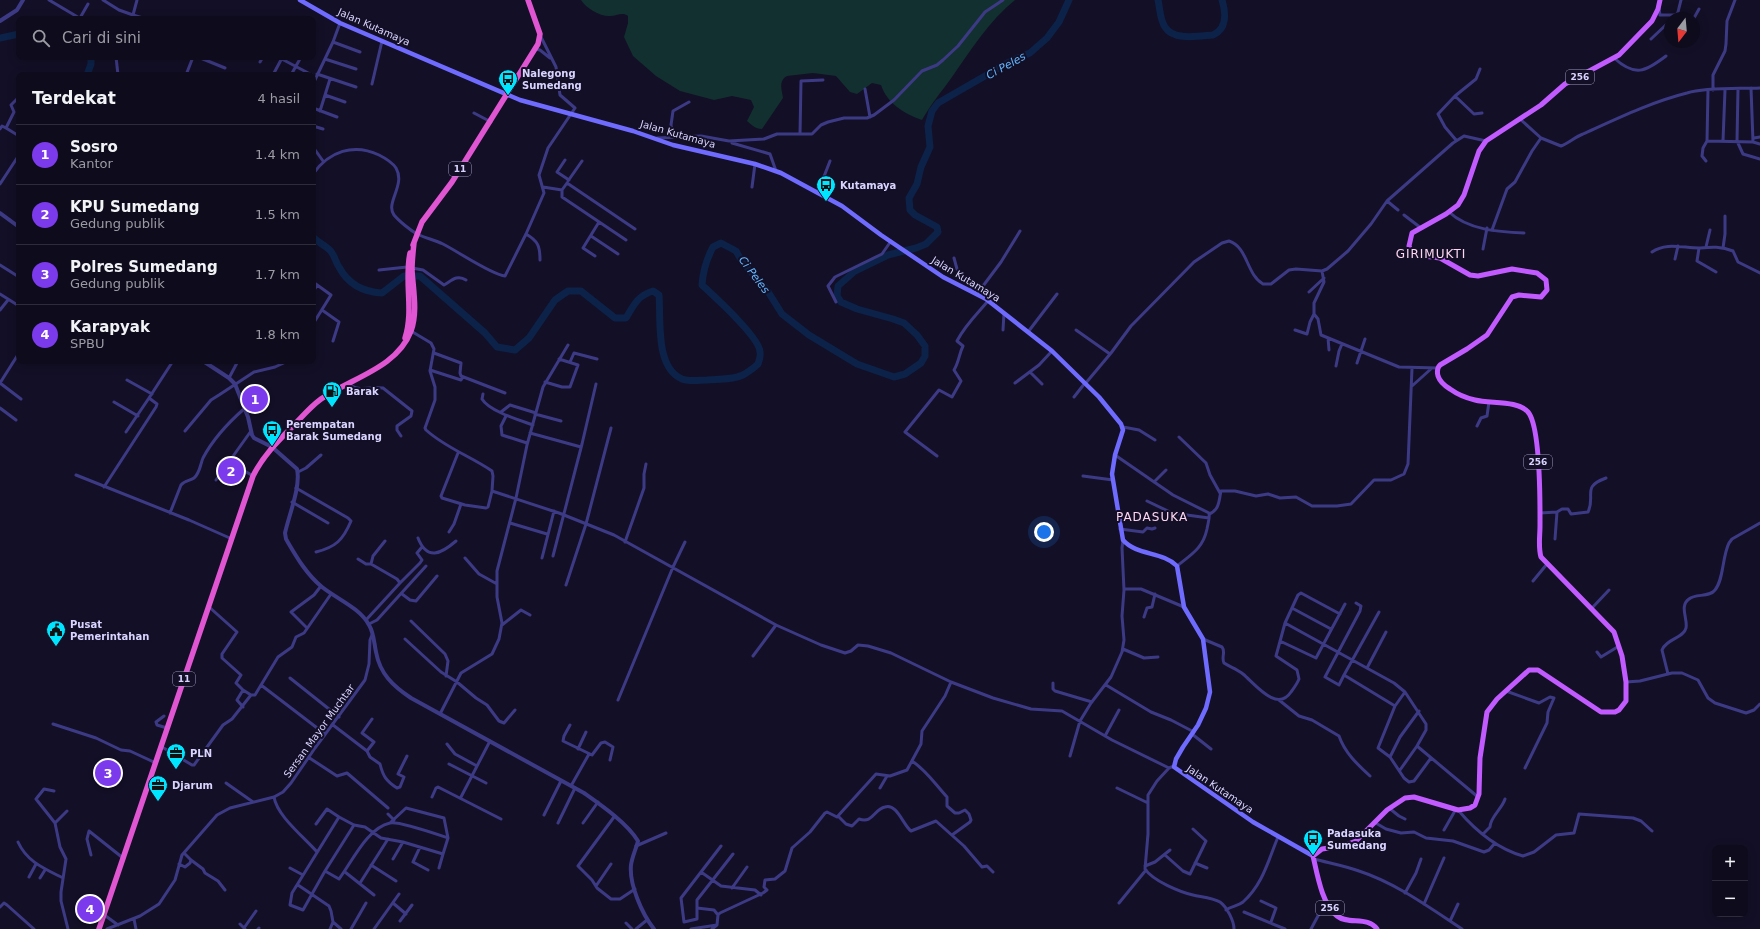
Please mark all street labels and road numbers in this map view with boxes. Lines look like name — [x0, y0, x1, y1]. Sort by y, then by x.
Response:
street label: Jalan Kutamaya — [335, 6, 412, 48]
road number: 256 — [1566, 70, 1594, 84]
street label: Jalan Kutamaya — [638, 118, 717, 150]
road number: 11 — [449, 162, 471, 176]
street label: Jalan Kutamaya — [929, 254, 1002, 304]
road number: 256 — [1524, 455, 1552, 469]
road number: 11 — [173, 672, 195, 686]
street label: Sersan Mayor Muchtar — [281, 682, 357, 780]
street label: Jalan Kutamaya — [1184, 762, 1255, 815]
road number: 256 — [1316, 901, 1344, 915]

